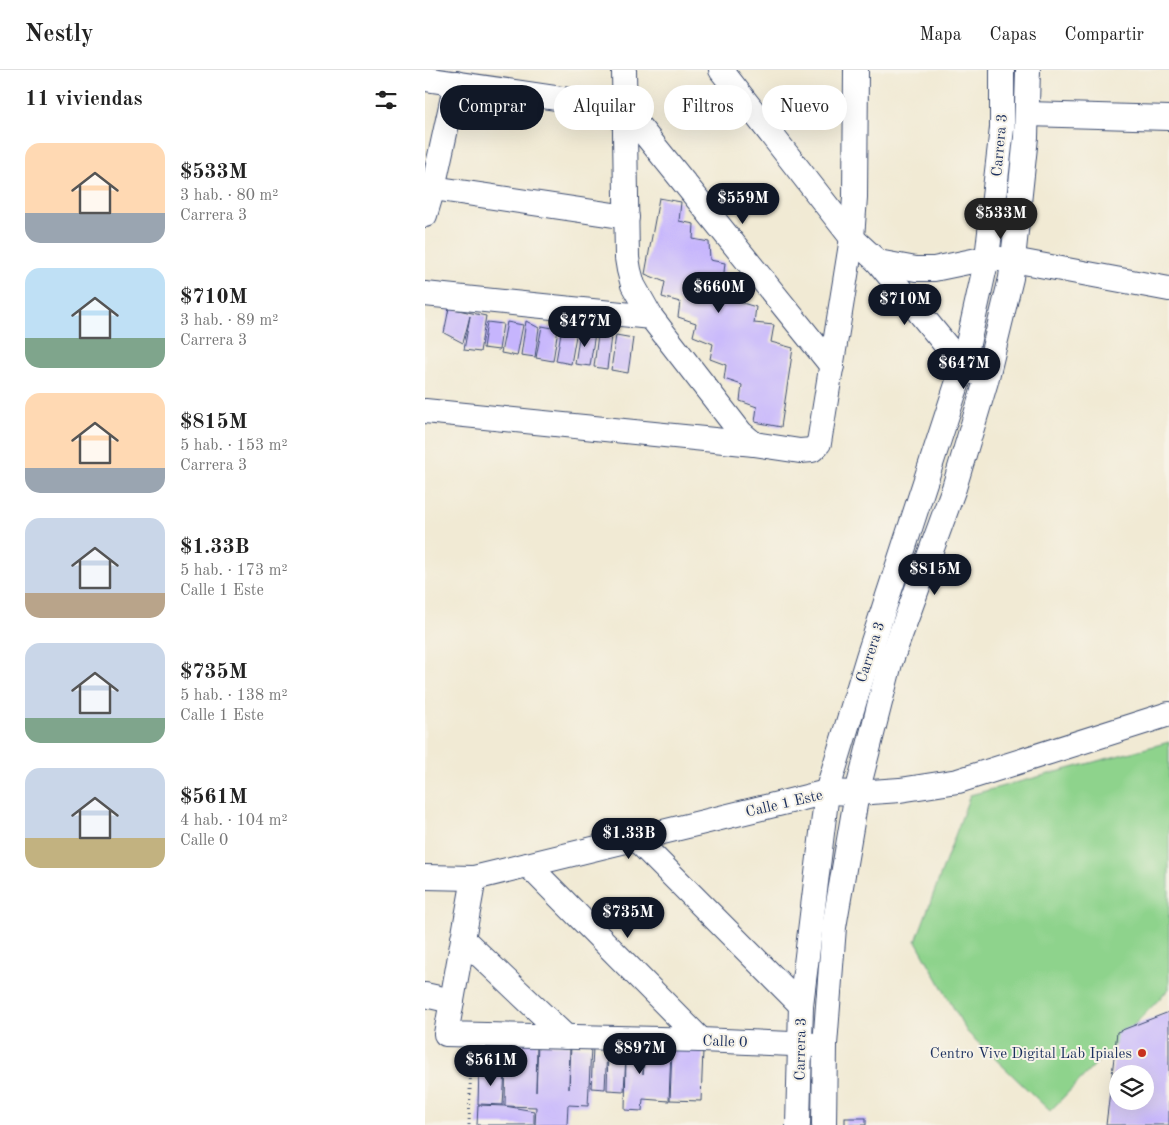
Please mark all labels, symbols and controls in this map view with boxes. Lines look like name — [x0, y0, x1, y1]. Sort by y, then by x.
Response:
text: Nestly — [25, 23, 94, 47]
text: Mapa — [919, 26, 962, 44]
text: Capas — [990, 26, 1037, 44]
text: Compartir — [1065, 26, 1144, 44]
chip: Comprar — [440, 85, 544, 130]
chip: Alquilar — [554, 85, 654, 130]
chip: Filtros — [664, 85, 752, 130]
chip: Nuevo — [762, 85, 847, 130]
icon: filters — [372, 86, 400, 114]
text: 11 viviendas — [25, 89, 143, 110]
street label: Carrera 3 — [990, 113, 1011, 177]
text: $533M — [180, 162, 247, 183]
icon: home — [65, 163, 125, 223]
pin: $559M — [708, 182, 778, 225]
text: 3 hab. · 80 m² — [180, 188, 278, 204]
text: $559M — [717, 191, 769, 207]
pin: $533M — [966, 198, 1036, 240]
text: $533M — [975, 206, 1027, 222]
text: Carrera 3 — [180, 208, 247, 224]
pin: $660M — [684, 272, 754, 314]
text: $660M — [693, 280, 745, 296]
pin: $710M — [870, 284, 940, 326]
text: $710M — [180, 287, 247, 308]
icon: home — [65, 288, 125, 348]
text: $710M — [879, 292, 931, 308]
pin: $477M — [550, 306, 620, 348]
text: 3 hab. · 89 m² — [180, 313, 278, 329]
text: $477M — [559, 314, 611, 330]
text: Carrera 3 — [180, 333, 247, 349]
pin: $647M — [929, 348, 999, 390]
text: $647M — [938, 356, 990, 372]
text: $815M — [180, 412, 247, 433]
icon: home — [65, 413, 125, 473]
text: 5 hab. · 153 m² — [180, 438, 288, 454]
text: Carrera 3 — [180, 458, 247, 474]
text: $1.33B — [180, 537, 250, 558]
icon: home — [65, 538, 125, 598]
pin: $815M — [900, 554, 970, 596]
text: $815M — [909, 562, 961, 578]
text: 5 hab. · 173 m² — [180, 563, 288, 579]
text: Calle 1 Este — [180, 583, 264, 599]
street label: Carrera 3 — [855, 620, 888, 685]
text: $735M — [180, 662, 247, 683]
icon: home — [65, 663, 125, 723]
text: 5 hab. · 138 m² — [180, 688, 288, 704]
text: Calle 1 Este — [180, 708, 264, 724]
text: $561M — [180, 787, 247, 808]
icon: home — [65, 788, 125, 848]
street label: Calle 1 Este — [744, 788, 824, 821]
text: 4 hab. · 104 m² — [180, 813, 288, 829]
pin: $1.33B — [588, 818, 670, 860]
text: $1.33B — [603, 826, 655, 842]
text: Calle 0 — [180, 833, 228, 849]
pin: $735M — [593, 896, 663, 939]
text: $735M — [602, 905, 654, 921]
street label: Carrera 3 — [793, 1017, 810, 1081]
pin: $897M — [605, 1032, 675, 1075]
street label: Calle 0 — [702, 1034, 748, 1051]
text: $897M — [614, 1041, 666, 1057]
pin: $561M — [456, 1044, 526, 1087]
place label: Centro Vive Digital Lab Ipiales — [930, 1047, 1132, 1062]
marker: Centro Vive Digital Lab Ipiales — [1136, 1047, 1148, 1059]
text: $561M — [465, 1053, 517, 1069]
map controls — [1109, 1065, 1154, 1110]
button: layers — [1109, 1065, 1154, 1110]

